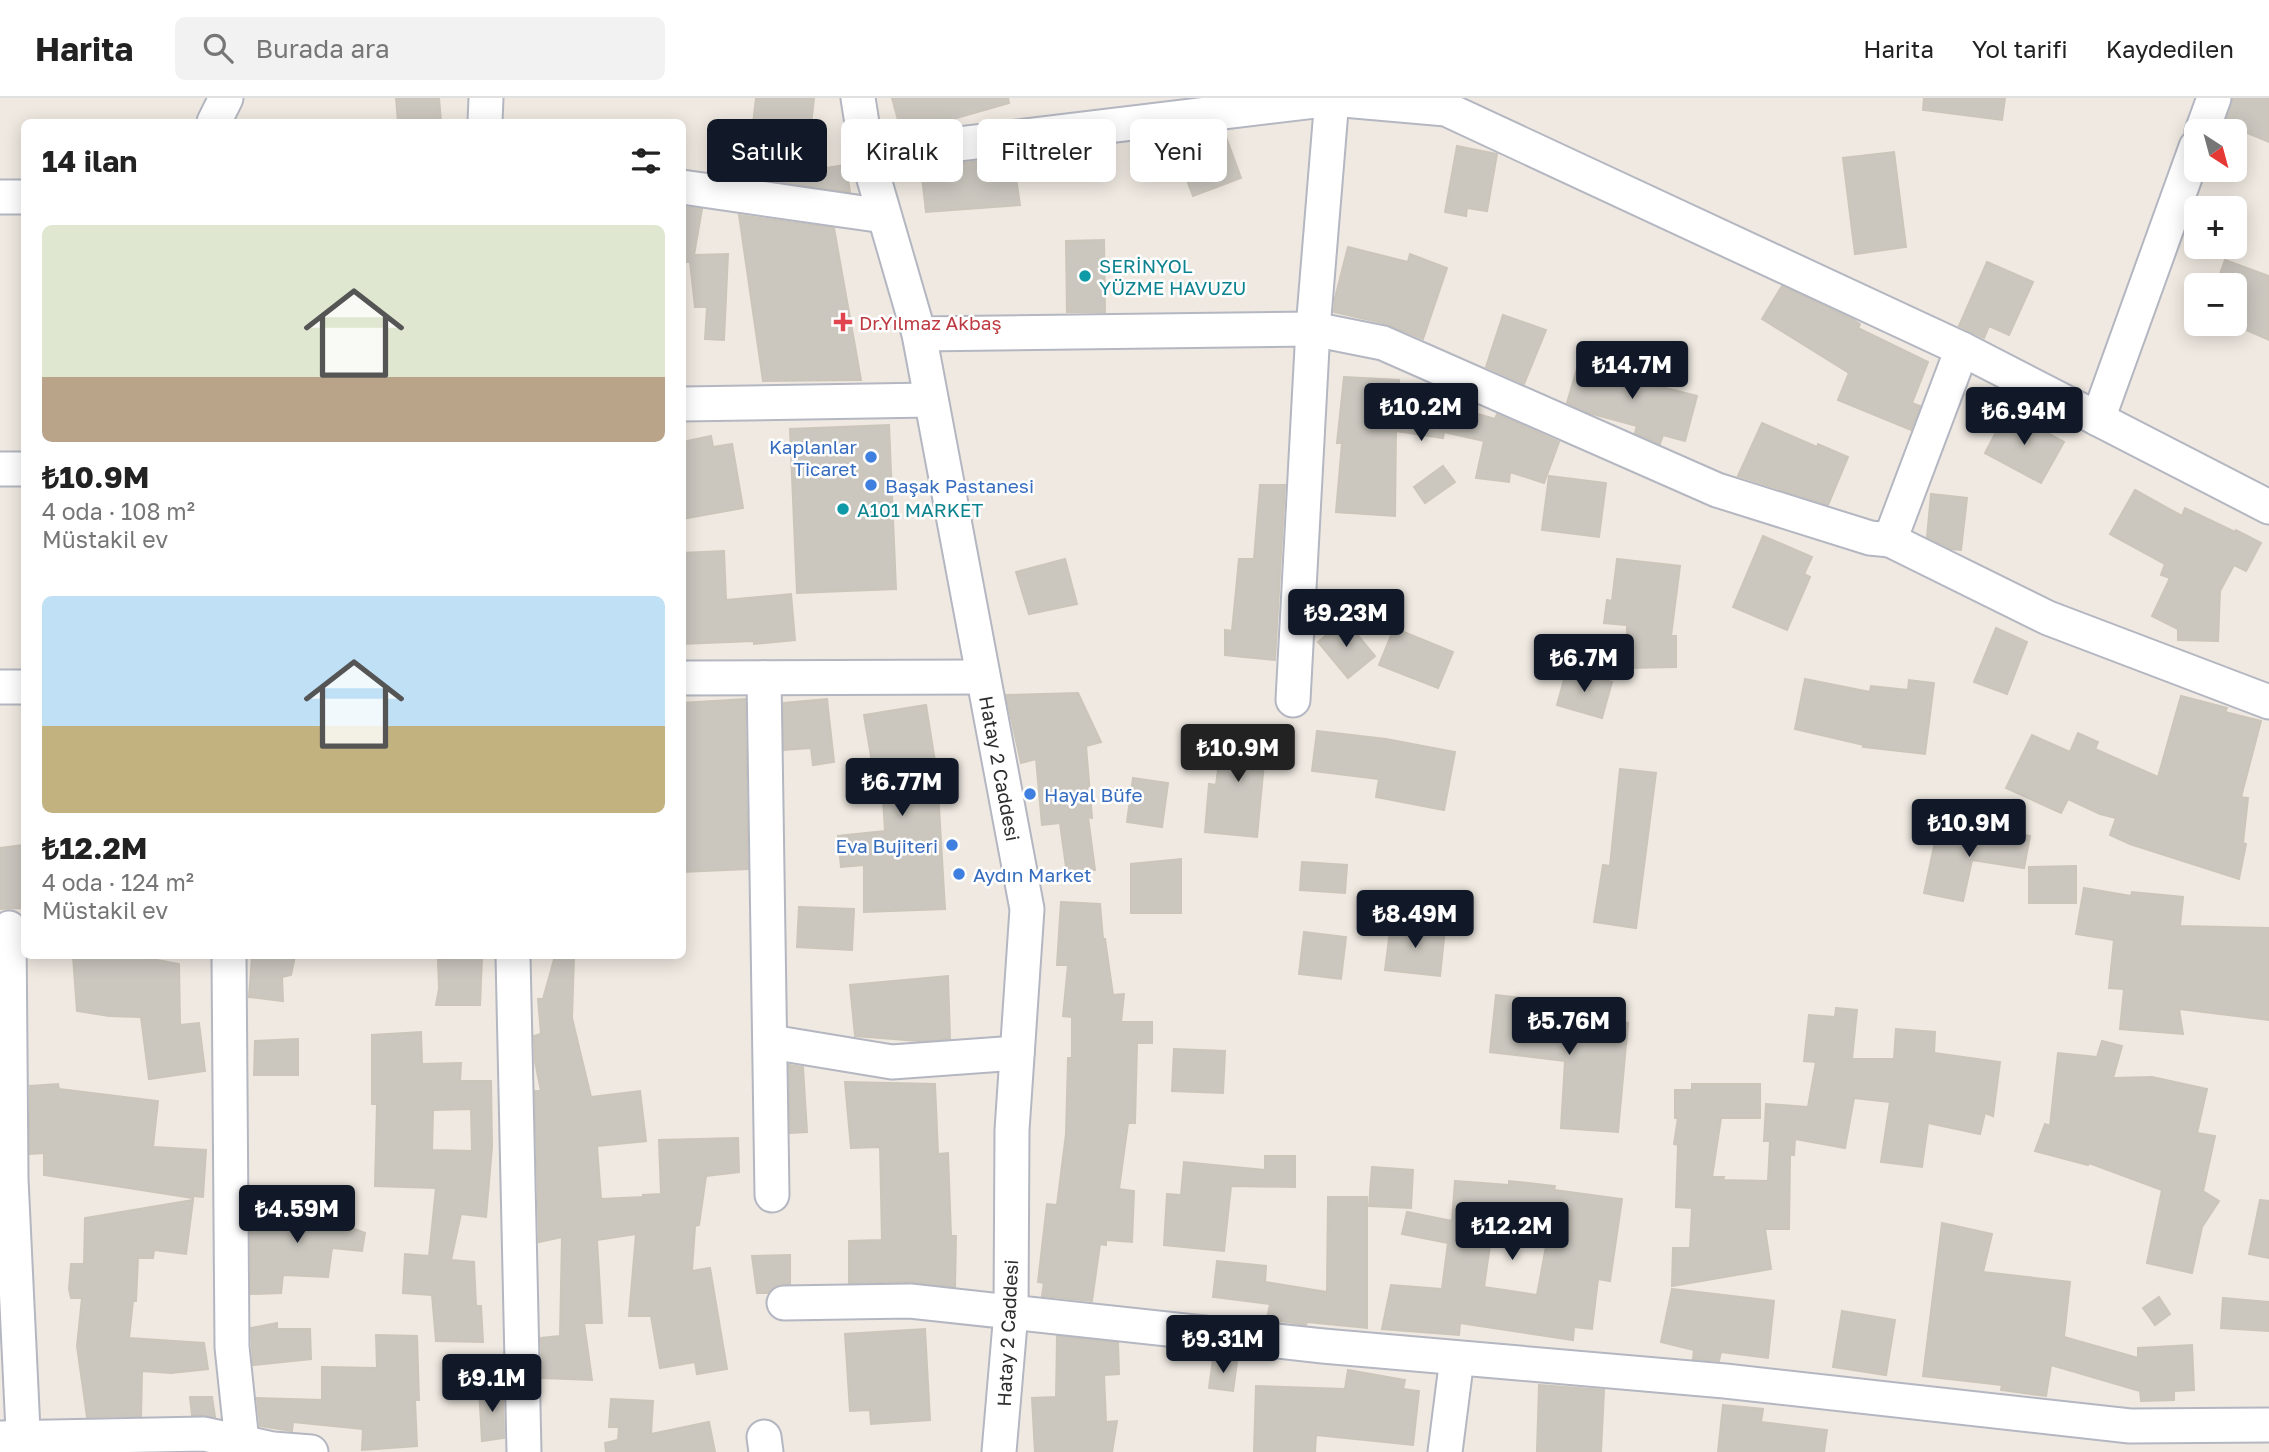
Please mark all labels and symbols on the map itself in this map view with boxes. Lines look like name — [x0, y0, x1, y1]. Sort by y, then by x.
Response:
north arrow — [2184, 119, 2247, 182]
place label: SERİNYOL YÜZME HAVUZU — [1099, 254, 1246, 299]
marker: SERİNYOL YÜZME HAVUZU — [1077, 268, 1093, 284]
place label: Dr.Yılmaz Akbaş — [859, 311, 1002, 334]
marker: Dr.Yılmaz Akbaş — [833, 312, 853, 332]
pin: ₺14.7M — [1575, 342, 1689, 401]
pin: ₺10.2M — [1364, 384, 1478, 443]
pin: ₺6.94M — [1967, 388, 2081, 447]
place label: Kaplanlar Ticaret — [769, 435, 858, 480]
marker: Kaplanlar Ticaret — [863, 449, 879, 465]
place label: Başak Pastanesi — [885, 474, 1034, 497]
marker: Başak Pastanesi — [863, 477, 879, 493]
place label: A101 MARKET — [857, 498, 984, 521]
marker: A101 MARKET — [835, 501, 851, 517]
pin: ₺9.23M — [1289, 589, 1403, 649]
pin: ₺6.7M — [1535, 634, 1633, 694]
street label: Hatay 2 Caddesi — [976, 694, 1025, 843]
pin: ₺10.9M — [1181, 724, 1295, 784]
pin: ₺6.77M — [845, 758, 959, 818]
place label: Hayal Büfe — [1044, 783, 1142, 806]
marker: Hayal Büfe — [1022, 786, 1038, 802]
pin: ₺10.9M — [1912, 800, 2026, 859]
place label: Eva Bujiteri — [836, 834, 938, 857]
marker: Eva Bujiteri — [944, 837, 960, 853]
place label: Aydın Market — [973, 863, 1092, 886]
marker: Aydın Market — [951, 866, 967, 882]
pin: ₺8.49M — [1358, 890, 1472, 950]
pin: ₺5.76M — [1512, 998, 1626, 1057]
pin: ₺4.59M — [240, 1186, 354, 1245]
pin: ₺12.2M — [1455, 1202, 1569, 1262]
street label: Hatay 2 Caddesi — [992, 1259, 1022, 1407]
pin: ₺9.31M — [1166, 1316, 1280, 1375]
pin: ₺9.1M — [443, 1354, 541, 1414]

